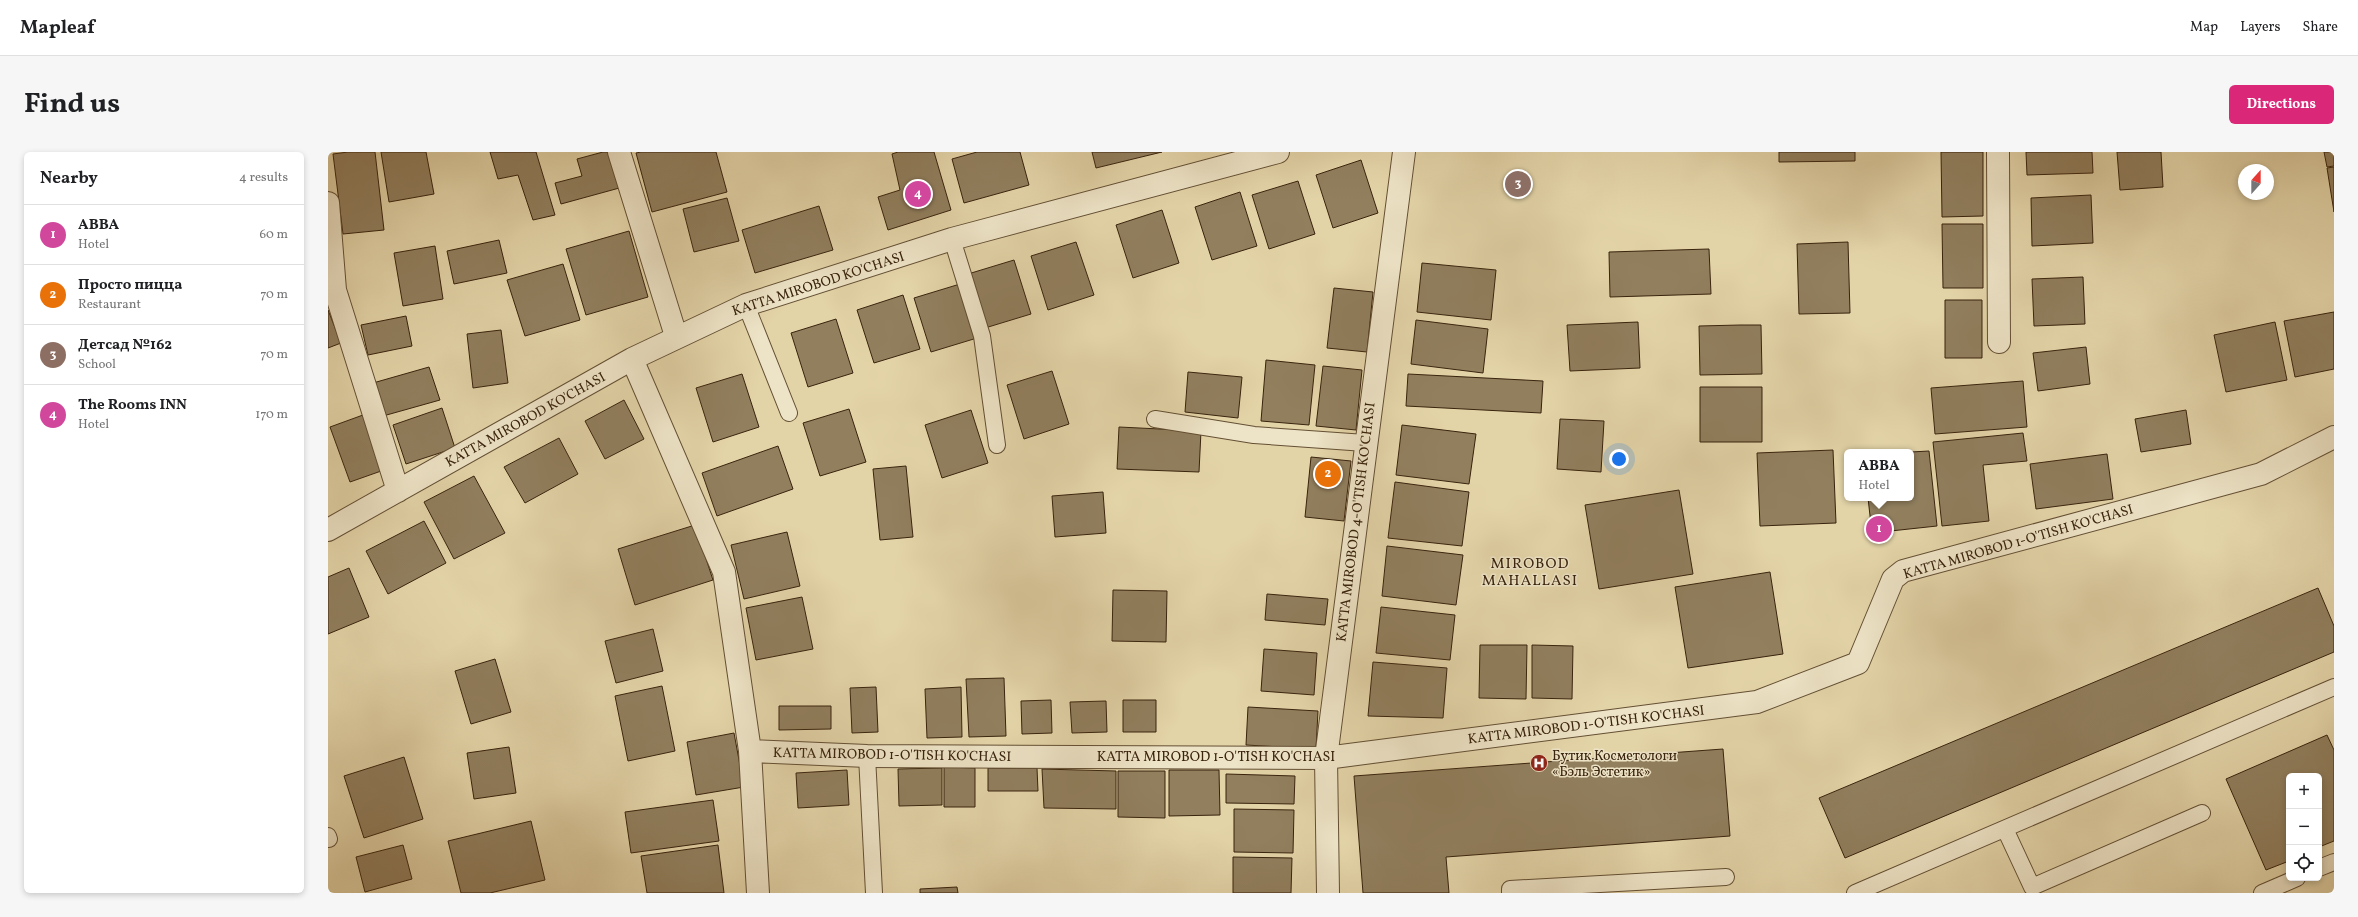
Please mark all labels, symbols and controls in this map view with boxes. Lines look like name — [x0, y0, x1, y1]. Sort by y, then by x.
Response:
text: Mapleaf — [20, 15, 95, 41]
text: Map — [2190, 18, 2218, 37]
text: Layers — [2240, 18, 2280, 37]
text: Share — [2302, 18, 2338, 37]
text: Find us — [24, 85, 120, 124]
button: Directions — [2229, 85, 2334, 124]
north arrow — [2238, 164, 2274, 200]
text: Nearby — [40, 167, 98, 190]
text: 4 results — [239, 169, 288, 187]
pin: 3 — [1505, 169, 1531, 199]
pin: 4 — [905, 179, 931, 209]
text: ABBA — [78, 215, 119, 236]
text: 1 — [50, 226, 56, 244]
text: 60 m — [260, 226, 288, 244]
text: Hotel — [78, 236, 109, 254]
street label: KATTA MIROBOD KO'CHASI — [730, 248, 907, 321]
text: Просто пицца — [78, 275, 182, 296]
text: 2 — [50, 286, 56, 304]
text: 70 m — [260, 286, 288, 304]
text: Restaurant — [78, 296, 141, 314]
text: Детсад №162 — [78, 335, 172, 356]
text: 3 — [50, 346, 56, 364]
text: 70 m — [260, 346, 288, 364]
text: School — [78, 356, 116, 374]
street label: KATTA MIROBOD KO'CHASI — [442, 368, 609, 472]
text: The Rooms INN — [78, 395, 187, 416]
street label: KATTA MIROBOD 4-O'TISH KO'CHASI — [1332, 401, 1381, 643]
text: 4 — [49, 406, 57, 424]
text: 170 m — [255, 406, 288, 424]
text: Hotel — [78, 416, 109, 434]
your location — [1609, 449, 1629, 469]
popup — [1844, 449, 1914, 501]
text: ABBA — [1858, 456, 1900, 477]
pin: 2 — [1315, 459, 1341, 489]
text: Hotel — [1858, 477, 1890, 495]
street label: KATTA MIROBOD 1-O'TISH KO'CHASI — [1901, 500, 2136, 584]
pin: 1 — [1866, 514, 1892, 544]
district label: MIROBOD MAHALLASI — [1482, 554, 1578, 592]
street label: KATTA MIROBOD 1-O'TISH KO'CHASI — [1467, 702, 1706, 749]
street label: KATTA MIROBOD 1-O'TISH KO'CHASI — [773, 744, 1011, 767]
place label: Бутик Косметологи «Бэль Эстетик» — [1552, 747, 1678, 782]
street label: KATTA MIROBOD 1-O'TISH KO'CHASI — [1097, 748, 1335, 767]
hospital icon: Бутик Косметологи «Бэль Эстетик» — [1529, 753, 1549, 773]
map controls — [2286, 773, 2322, 881]
button: + — [2286, 773, 2322, 809]
button: − — [2286, 809, 2322, 845]
button: locate — [2286, 845, 2322, 881]

